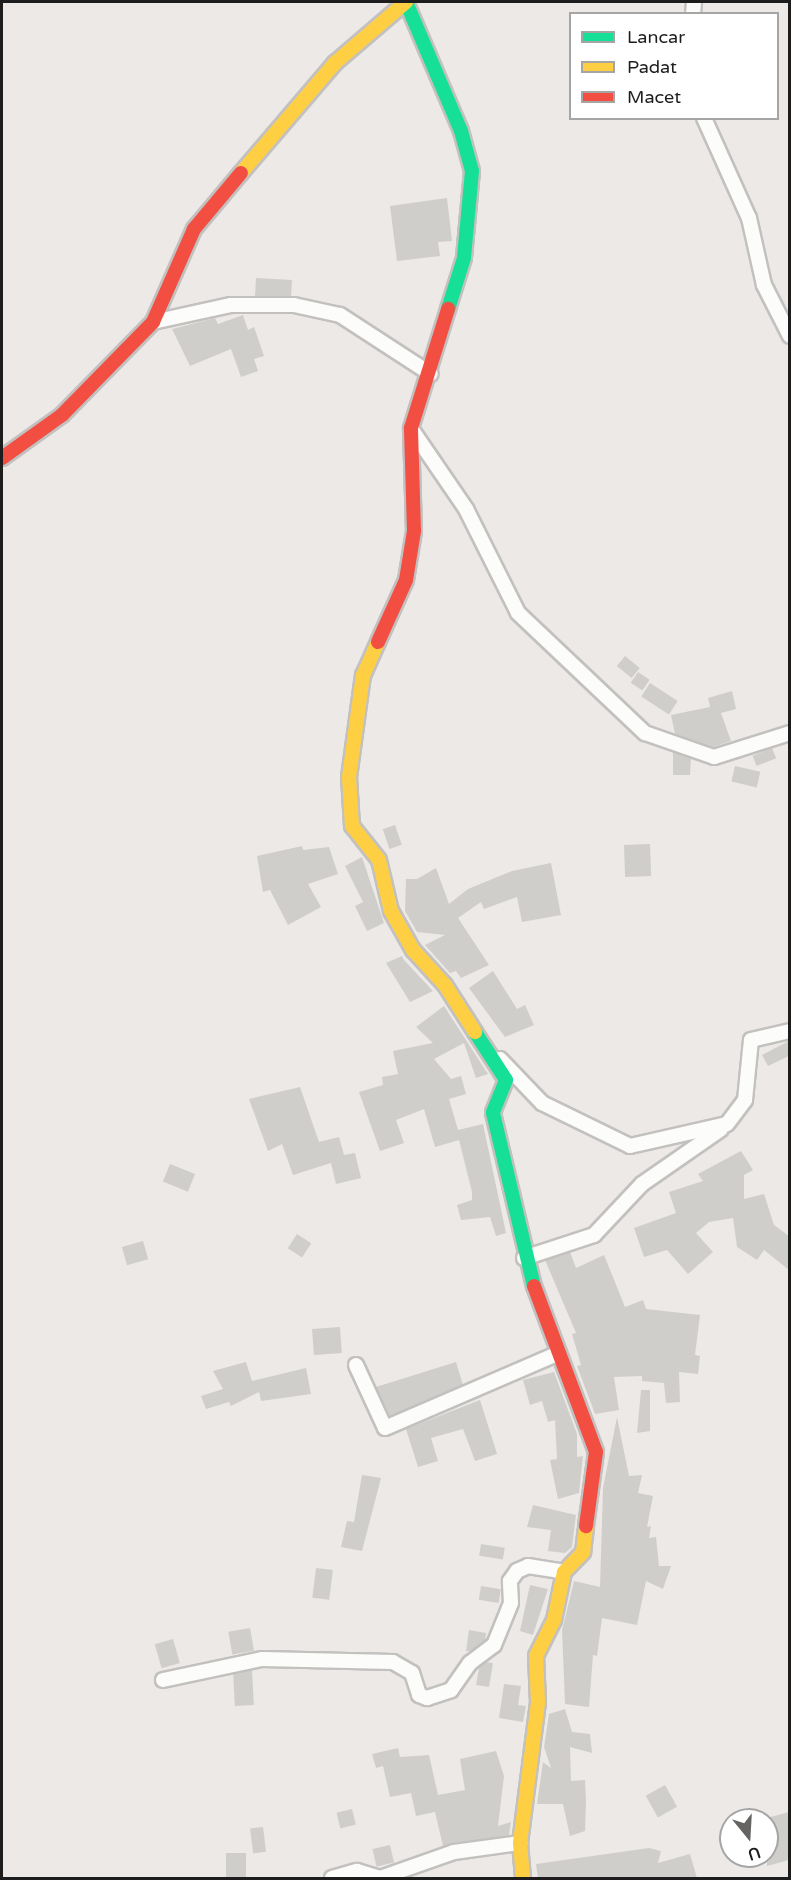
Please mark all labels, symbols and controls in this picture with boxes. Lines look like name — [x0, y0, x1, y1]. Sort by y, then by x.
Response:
legend — [569, 12, 779, 120]
text: Lancar — [627, 26, 685, 48]
text: Padat — [627, 56, 677, 78]
text: Macet — [627, 86, 681, 108]
north arrow — [719, 1808, 779, 1868]
text: U — [745, 1842, 763, 1865]

